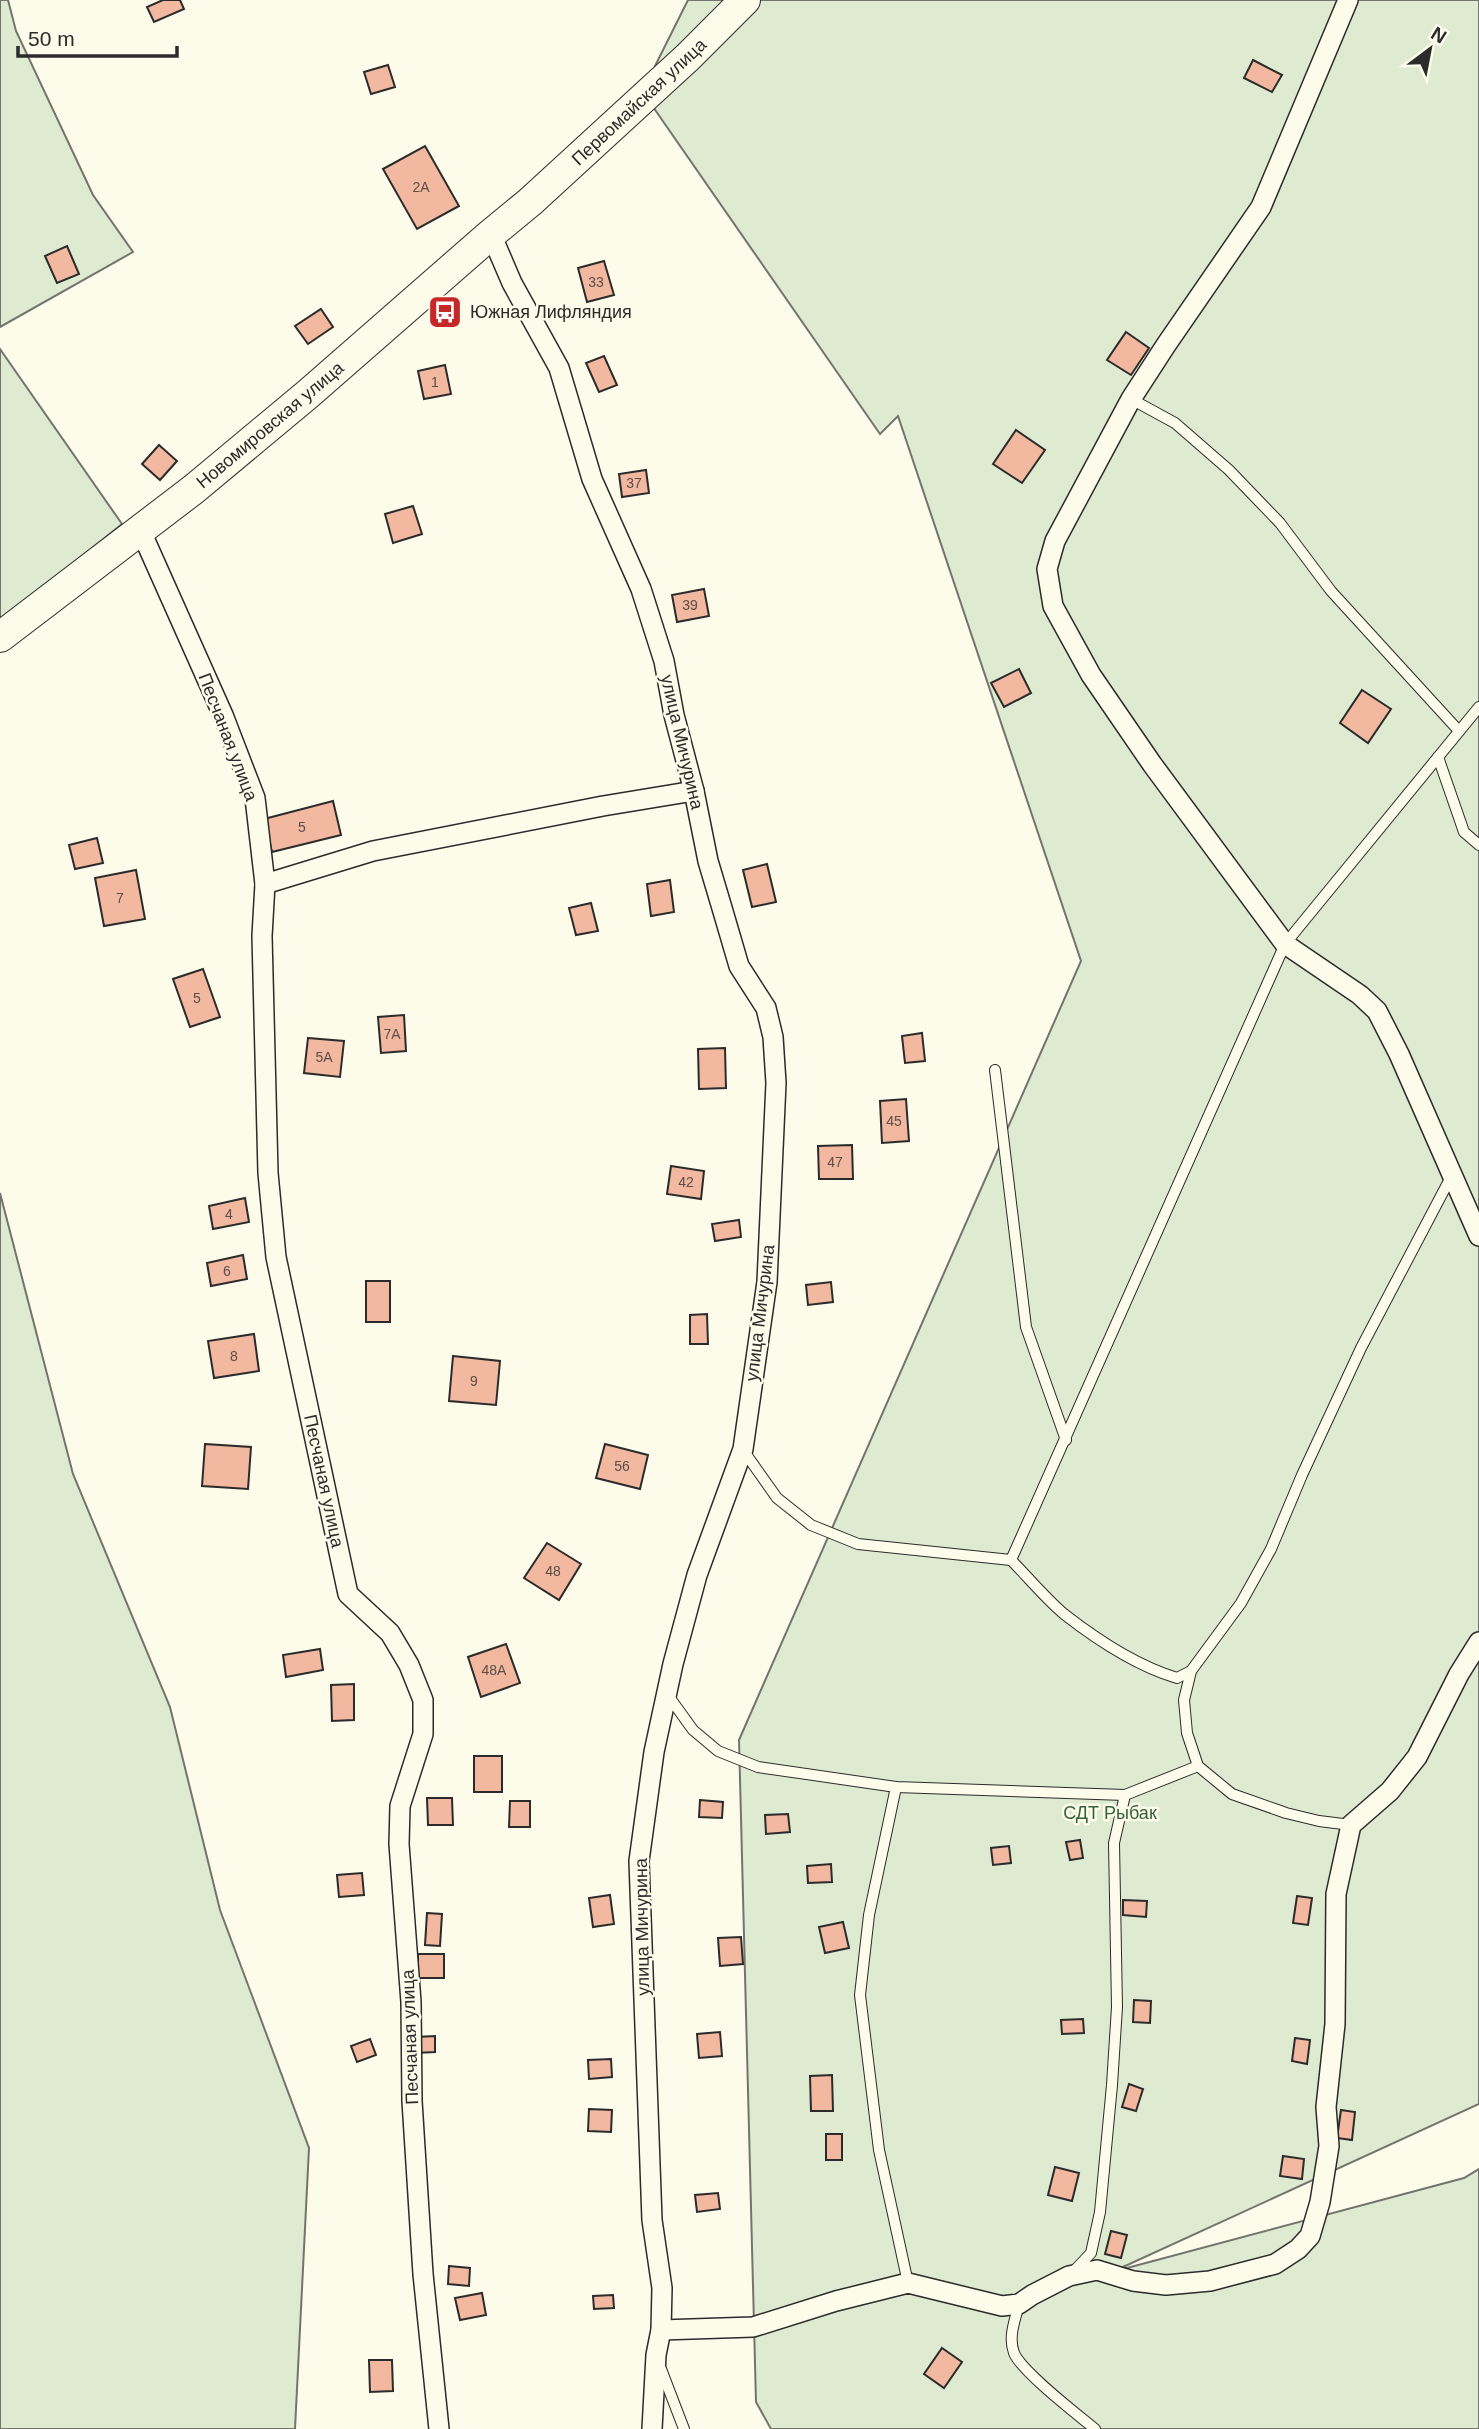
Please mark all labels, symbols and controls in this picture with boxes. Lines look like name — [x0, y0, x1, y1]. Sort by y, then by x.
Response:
scale bar — [18, 14, 177, 58]
north arrow — [1395, 14, 1465, 84]
text: N — [1427, 22, 1450, 48]
text: 50 m — [28, 27, 75, 50]
street label: Первомайская улица — [568, 34, 711, 169]
house number: 2А — [412, 179, 430, 195]
house number: 33 — [588, 274, 604, 290]
bus stop icon: Южная Лифляндия — [426, 293, 464, 331]
place label: Южная Лифляндия — [470, 302, 632, 322]
street label: Новомировская улица — [192, 357, 348, 492]
house number: 1 — [431, 374, 439, 390]
house number: 37 — [626, 475, 642, 491]
house number: 39 — [682, 597, 698, 613]
street label: Песчаная улица — [194, 670, 262, 805]
street label: улица Мичурина — [657, 673, 707, 812]
house number: 5 — [298, 819, 306, 835]
house number: 7 — [116, 890, 124, 906]
house number: 5 — [193, 990, 201, 1006]
house number: 7А — [383, 1026, 401, 1042]
house number: 5А — [315, 1049, 333, 1065]
house number: 45 — [886, 1113, 902, 1129]
house number: 47 — [827, 1154, 843, 1170]
house number: 42 — [678, 1174, 694, 1190]
house number: 4 — [225, 1206, 233, 1222]
street label: улица Мичурина — [742, 1242, 778, 1383]
house number: 6 — [223, 1263, 231, 1279]
house number: 8 — [230, 1348, 238, 1364]
house number: 9 — [470, 1373, 478, 1389]
street label: Песчаная улица — [300, 1413, 348, 1550]
house number: 56 — [614, 1458, 630, 1474]
house number: 48 — [545, 1563, 561, 1579]
house number: 48А — [482, 1662, 507, 1678]
park label: СДТ Рыбак — [1063, 1803, 1157, 1823]
street label: улица Мичурина — [631, 1857, 653, 1996]
street label: Песчаная улица — [398, 1968, 422, 2105]

